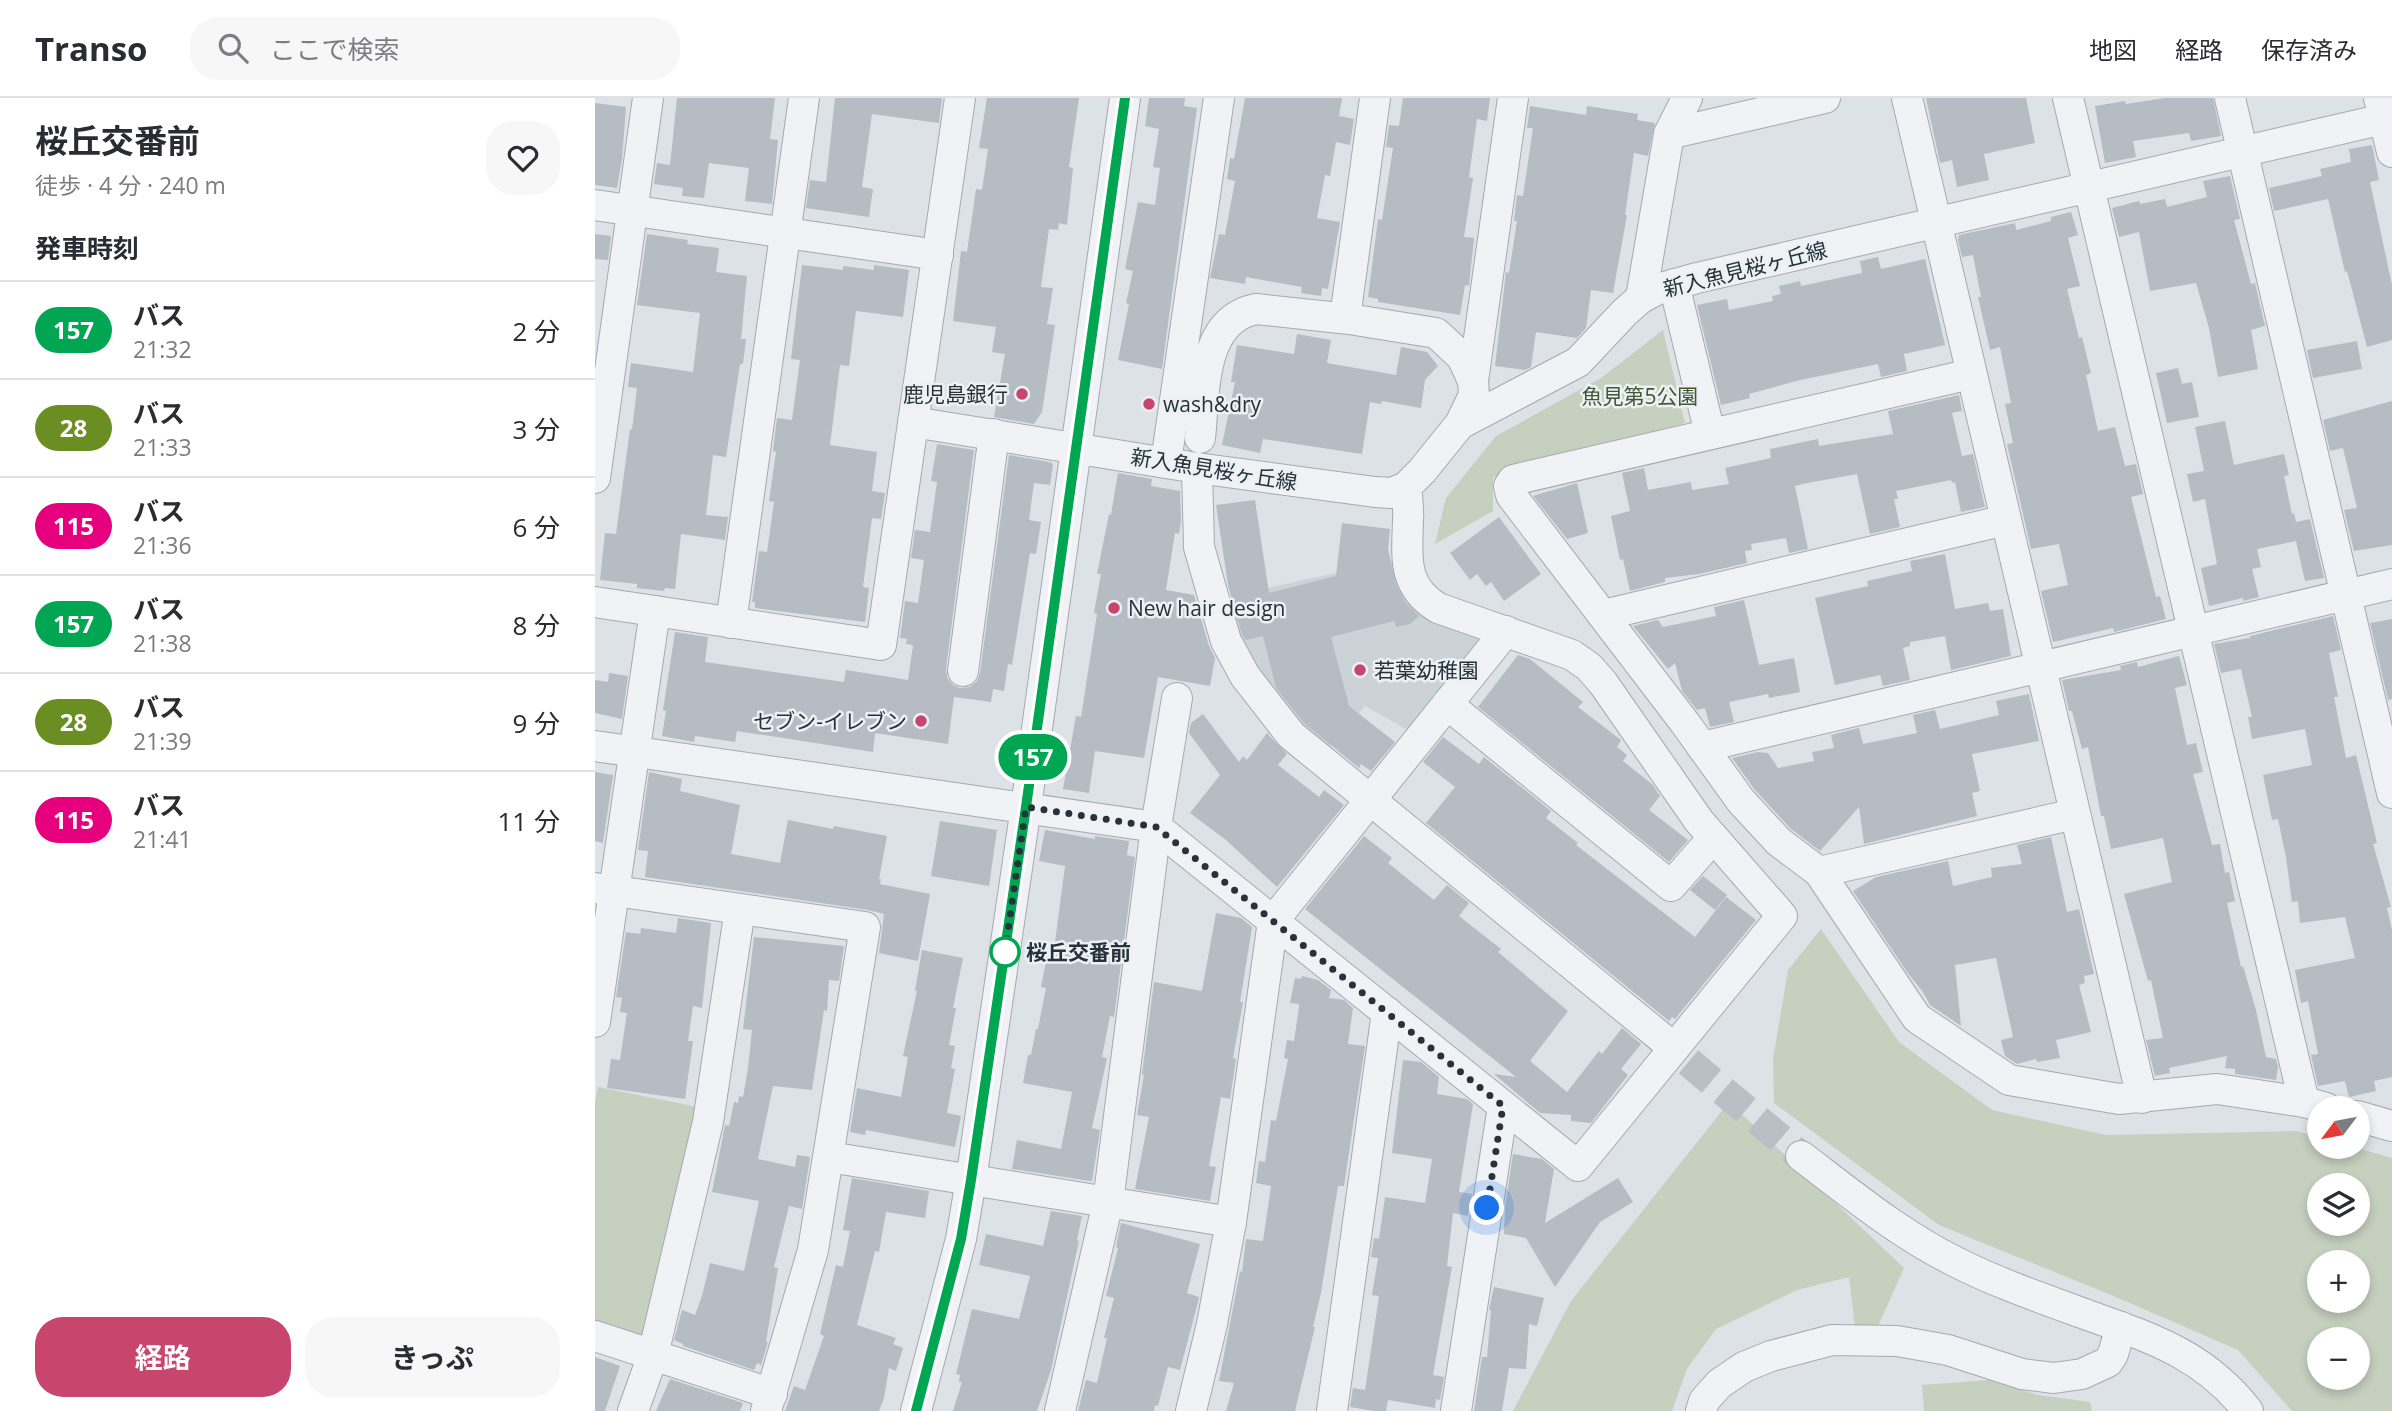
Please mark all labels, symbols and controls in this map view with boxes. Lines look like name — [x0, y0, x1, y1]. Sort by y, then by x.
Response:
search box — [190, 17, 680, 80]
text: Transo — [35, 26, 148, 71]
icon: search — [214, 29, 252, 67]
text: ここで検索 — [270, 31, 400, 67]
text: 地図 — [2089, 33, 2137, 66]
text: 経路 — [2175, 33, 2223, 66]
text: 保存済み — [2261, 33, 2357, 66]
text: 桜丘交番前 — [35, 118, 200, 163]
button: heart — [486, 121, 560, 195]
text: 徒歩 · 4 分 · 240 m — [35, 169, 226, 201]
text: 発車時刻 — [35, 230, 139, 266]
street label: 新入魚見桜ヶ丘線 — [1660, 235, 1830, 303]
text: バス — [133, 297, 185, 333]
text: 157 — [53, 313, 94, 346]
text: 2 分 — [512, 313, 560, 349]
text: 21:32 — [133, 333, 192, 365]
place label: 鹿児島銀行 — [903, 380, 1008, 408]
park label: 魚見第5公園 — [1581, 382, 1699, 410]
marker: 鹿児島銀行 — [1014, 386, 1030, 402]
place label: wash&dry — [1163, 390, 1262, 418]
text: バス — [133, 395, 185, 431]
marker: wash&dry — [1141, 396, 1157, 412]
text: 28 — [60, 411, 87, 444]
text: 3 分 — [512, 411, 560, 447]
text: 21:33 — [133, 431, 192, 463]
street label: 新入魚見桜ヶ丘線 — [1129, 442, 1299, 496]
text: バス — [133, 493, 185, 529]
text: 115 — [53, 509, 94, 542]
text: 6 分 — [512, 509, 560, 545]
text: 21:36 — [133, 529, 192, 561]
text: バス — [133, 591, 185, 627]
place label: New hair design — [1128, 594, 1285, 622]
marker: New hair design — [1106, 600, 1122, 616]
text: 157 — [53, 607, 94, 640]
text: 8 分 — [512, 607, 560, 643]
text: 21:38 — [133, 627, 192, 659]
place label: 若葉幼稚園 — [1374, 656, 1479, 684]
marker: 若葉幼稚園 — [1352, 662, 1368, 678]
text: バス — [133, 689, 185, 725]
text: 28 — [60, 705, 87, 738]
text: 9 分 — [512, 705, 560, 741]
place label: セブン-イレブン — [753, 707, 907, 735]
marker: セブン-イレブン — [913, 713, 929, 729]
text: 21:39 — [133, 725, 192, 757]
line badge: 157 — [993, 734, 1073, 780]
text: 157 — [1012, 740, 1054, 773]
text: バス — [133, 787, 185, 823]
text: 115 — [53, 803, 94, 836]
text: 11 分 — [498, 803, 560, 839]
text: 21:41 — [133, 823, 192, 855]
marker: 桜丘交番前 — [990, 937, 1020, 967]
place label: 桜丘交番前 — [1026, 938, 1131, 966]
north arrow — [2307, 1096, 2369, 1158]
map controls — [2307, 1096, 2370, 1390]
button: layers — [2307, 1173, 2370, 1236]
your location — [1469, 1190, 1504, 1225]
button: + — [2307, 1250, 2370, 1313]
button: 経路 — [35, 1317, 291, 1397]
button: きっぷ — [305, 1317, 560, 1397]
button: − — [2307, 1327, 2370, 1390]

